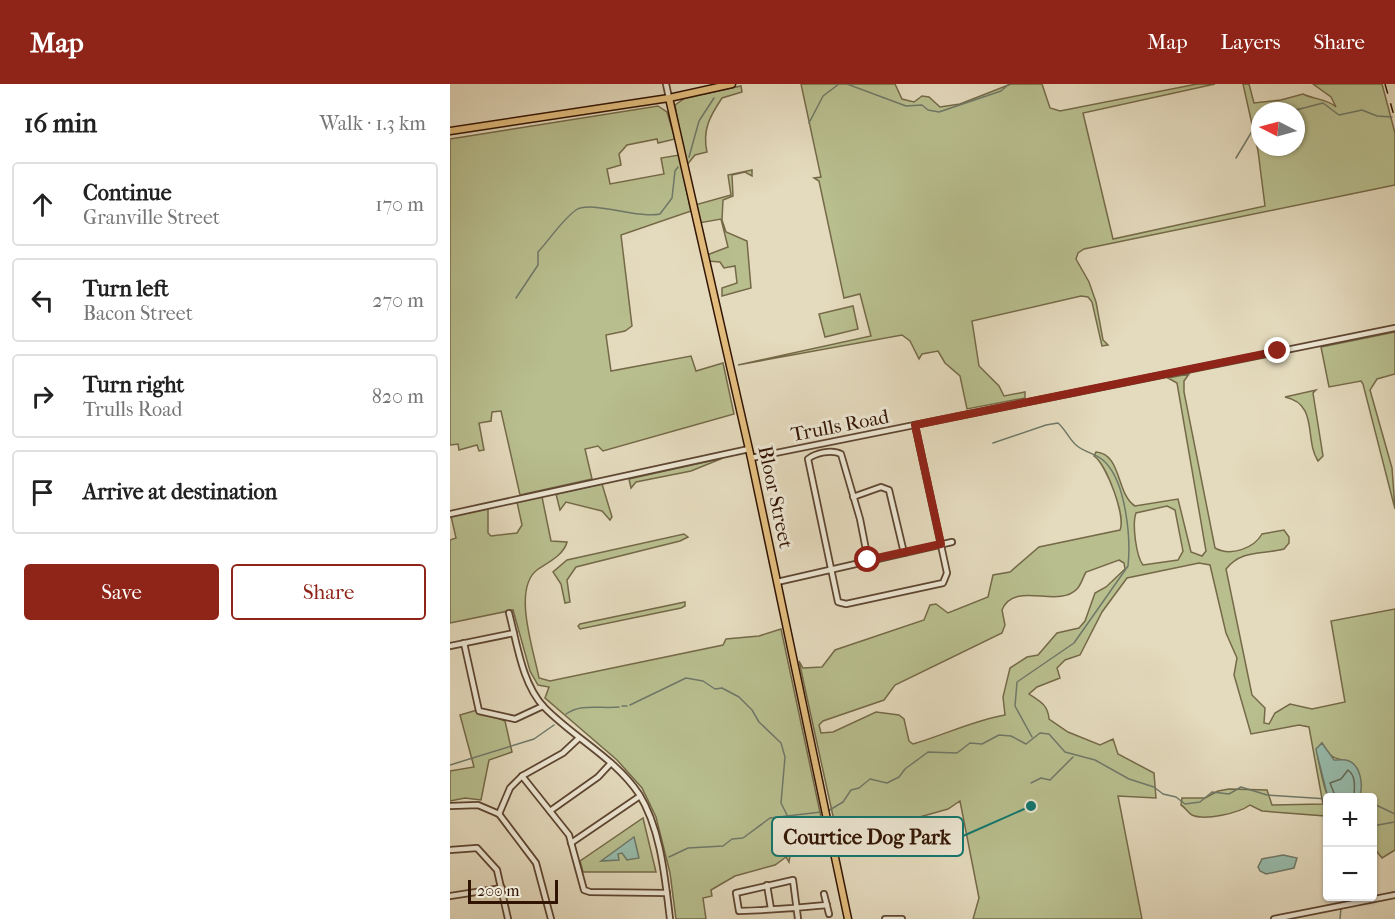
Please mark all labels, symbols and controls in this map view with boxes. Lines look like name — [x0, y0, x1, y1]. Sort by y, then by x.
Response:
text: Map — [30, 26, 84, 59]
text: Map — [1147, 30, 1188, 54]
text: Layers — [1221, 30, 1280, 54]
text: Share — [1313, 30, 1365, 54]
north arrow — [1251, 102, 1305, 156]
text: 16 min — [24, 108, 97, 139]
text: Walk · 1.3 km — [320, 112, 426, 135]
text: Continue — [83, 180, 172, 206]
icon: ahead — [26, 188, 59, 221]
text: 170 m — [375, 193, 424, 216]
text: Granville Street — [83, 206, 220, 229]
text: Turn left — [83, 276, 169, 302]
icon: left — [26, 284, 59, 317]
text: 270 m — [372, 289, 424, 312]
text: Bacon Street — [83, 302, 193, 325]
route end — [1264, 337, 1290, 363]
text: Turn right — [83, 372, 184, 398]
icon: right — [26, 380, 59, 413]
text: 820 m — [372, 385, 424, 408]
text: Trulls Road — [83, 398, 182, 421]
street label: Trulls Road — [789, 405, 892, 446]
street label: Bloor Street — [753, 444, 798, 550]
icon: arrive — [26, 476, 59, 509]
text: Arrive at destination — [83, 479, 277, 505]
route start — [854, 546, 880, 572]
button: Save — [24, 564, 219, 620]
button: Share — [231, 564, 426, 620]
map controls — [1323, 793, 1377, 901]
button: + — [1323, 793, 1377, 847]
callout: Courtice Dog Park — [772, 817, 963, 856]
text: Courtice Dog Park — [783, 825, 952, 849]
button: − — [1323, 847, 1377, 901]
scale bar — [468, 877, 558, 904]
text: 200 m — [477, 881, 520, 900]

